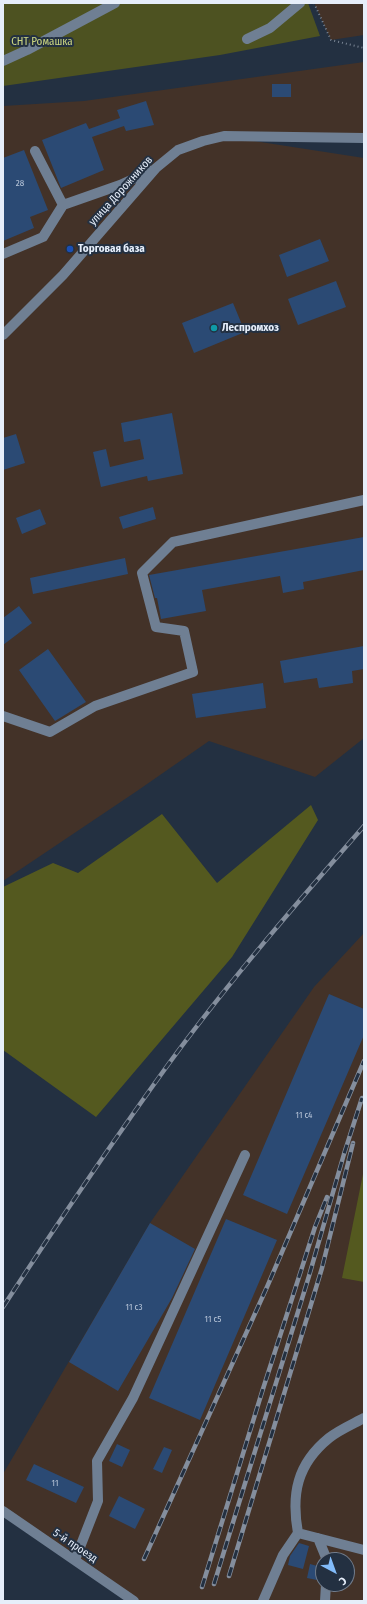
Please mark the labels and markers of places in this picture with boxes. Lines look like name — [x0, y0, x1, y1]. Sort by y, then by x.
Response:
place label: Торговая база — [78, 242, 145, 256]
marker: Торговая база — [65, 244, 75, 254]
place label: Леспромхоз — [222, 321, 279, 335]
marker: Леспромхоз — [209, 323, 219, 333]

